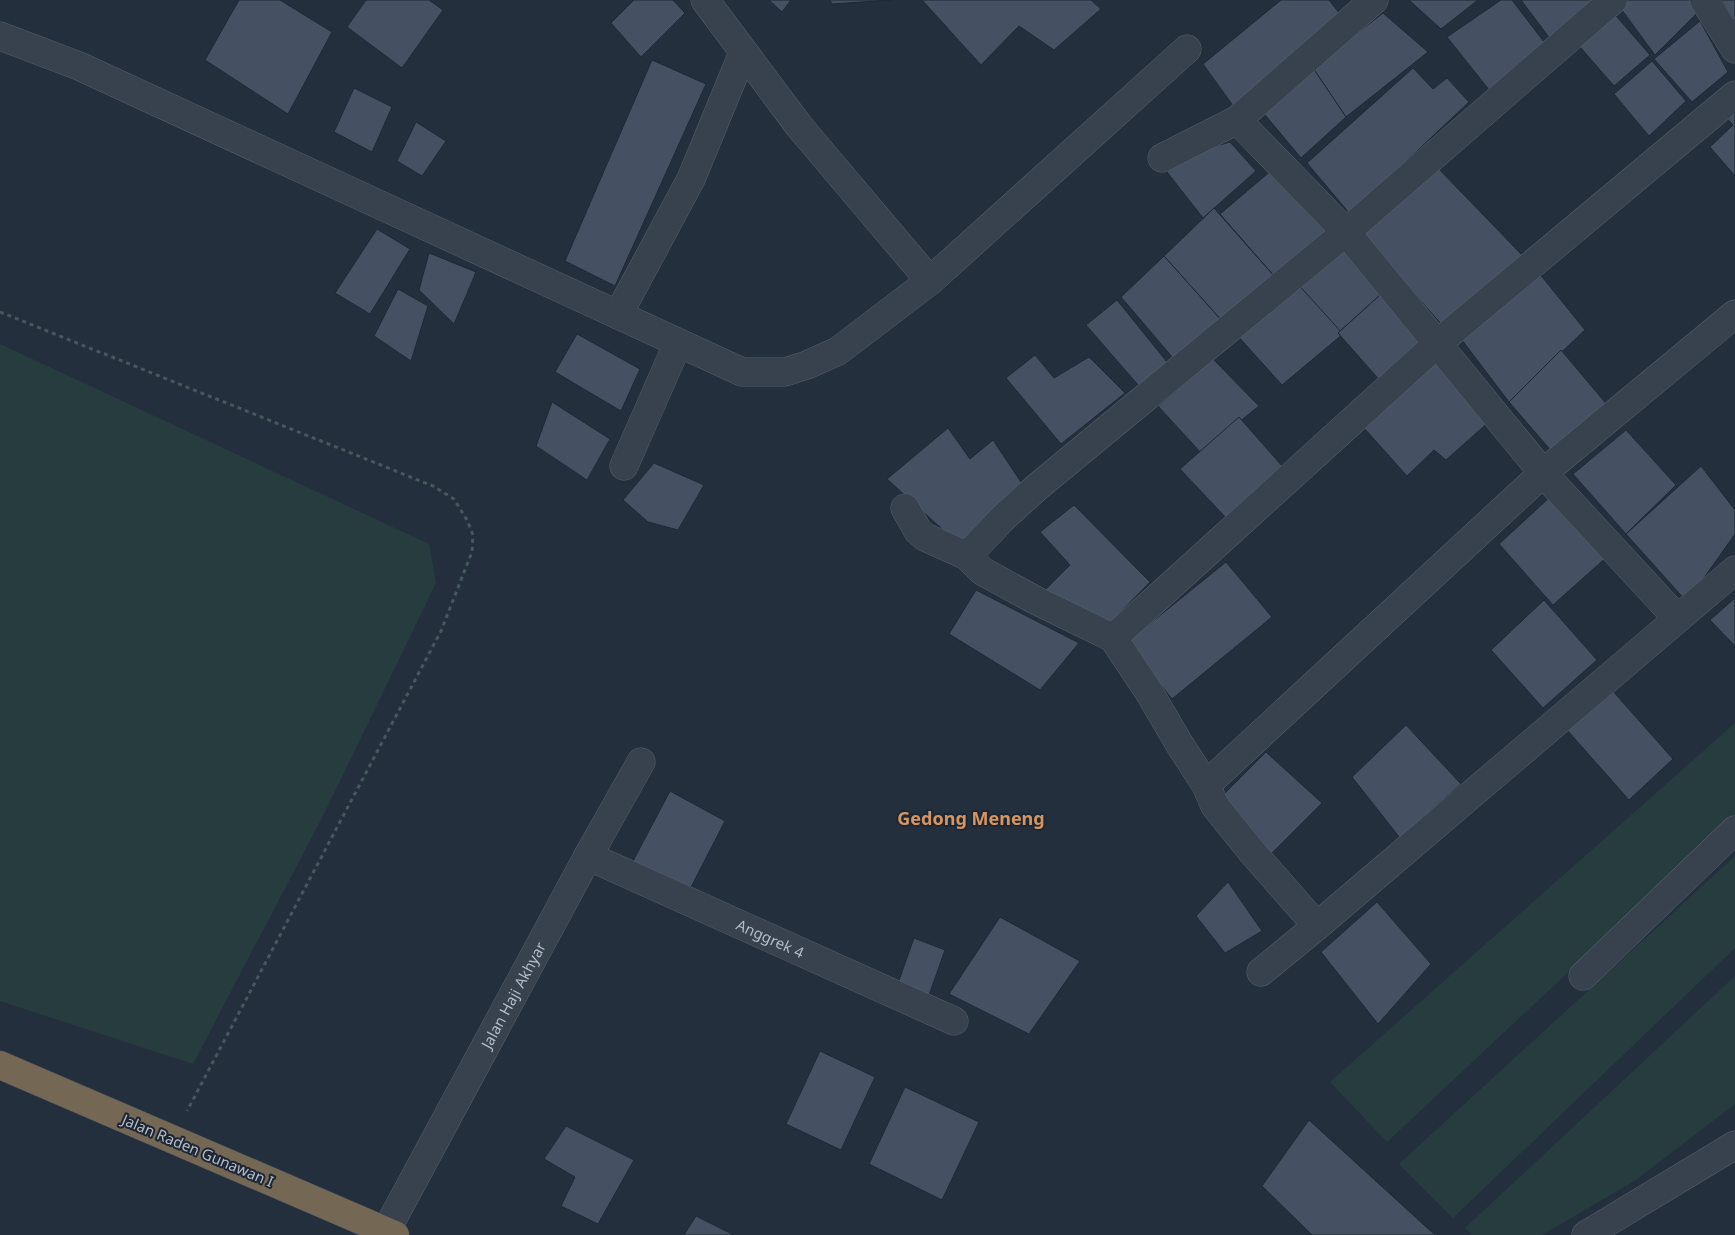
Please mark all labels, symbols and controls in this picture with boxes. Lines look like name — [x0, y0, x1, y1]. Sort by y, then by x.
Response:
district label: Gedong Meneng — [897, 806, 1045, 830]
street label: Anggrek 4 — [733, 914, 808, 962]
street label: Jalan Haji Akhyar — [475, 938, 550, 1054]
street label: Jalan Raden Gunawan I — [117, 1108, 277, 1191]

